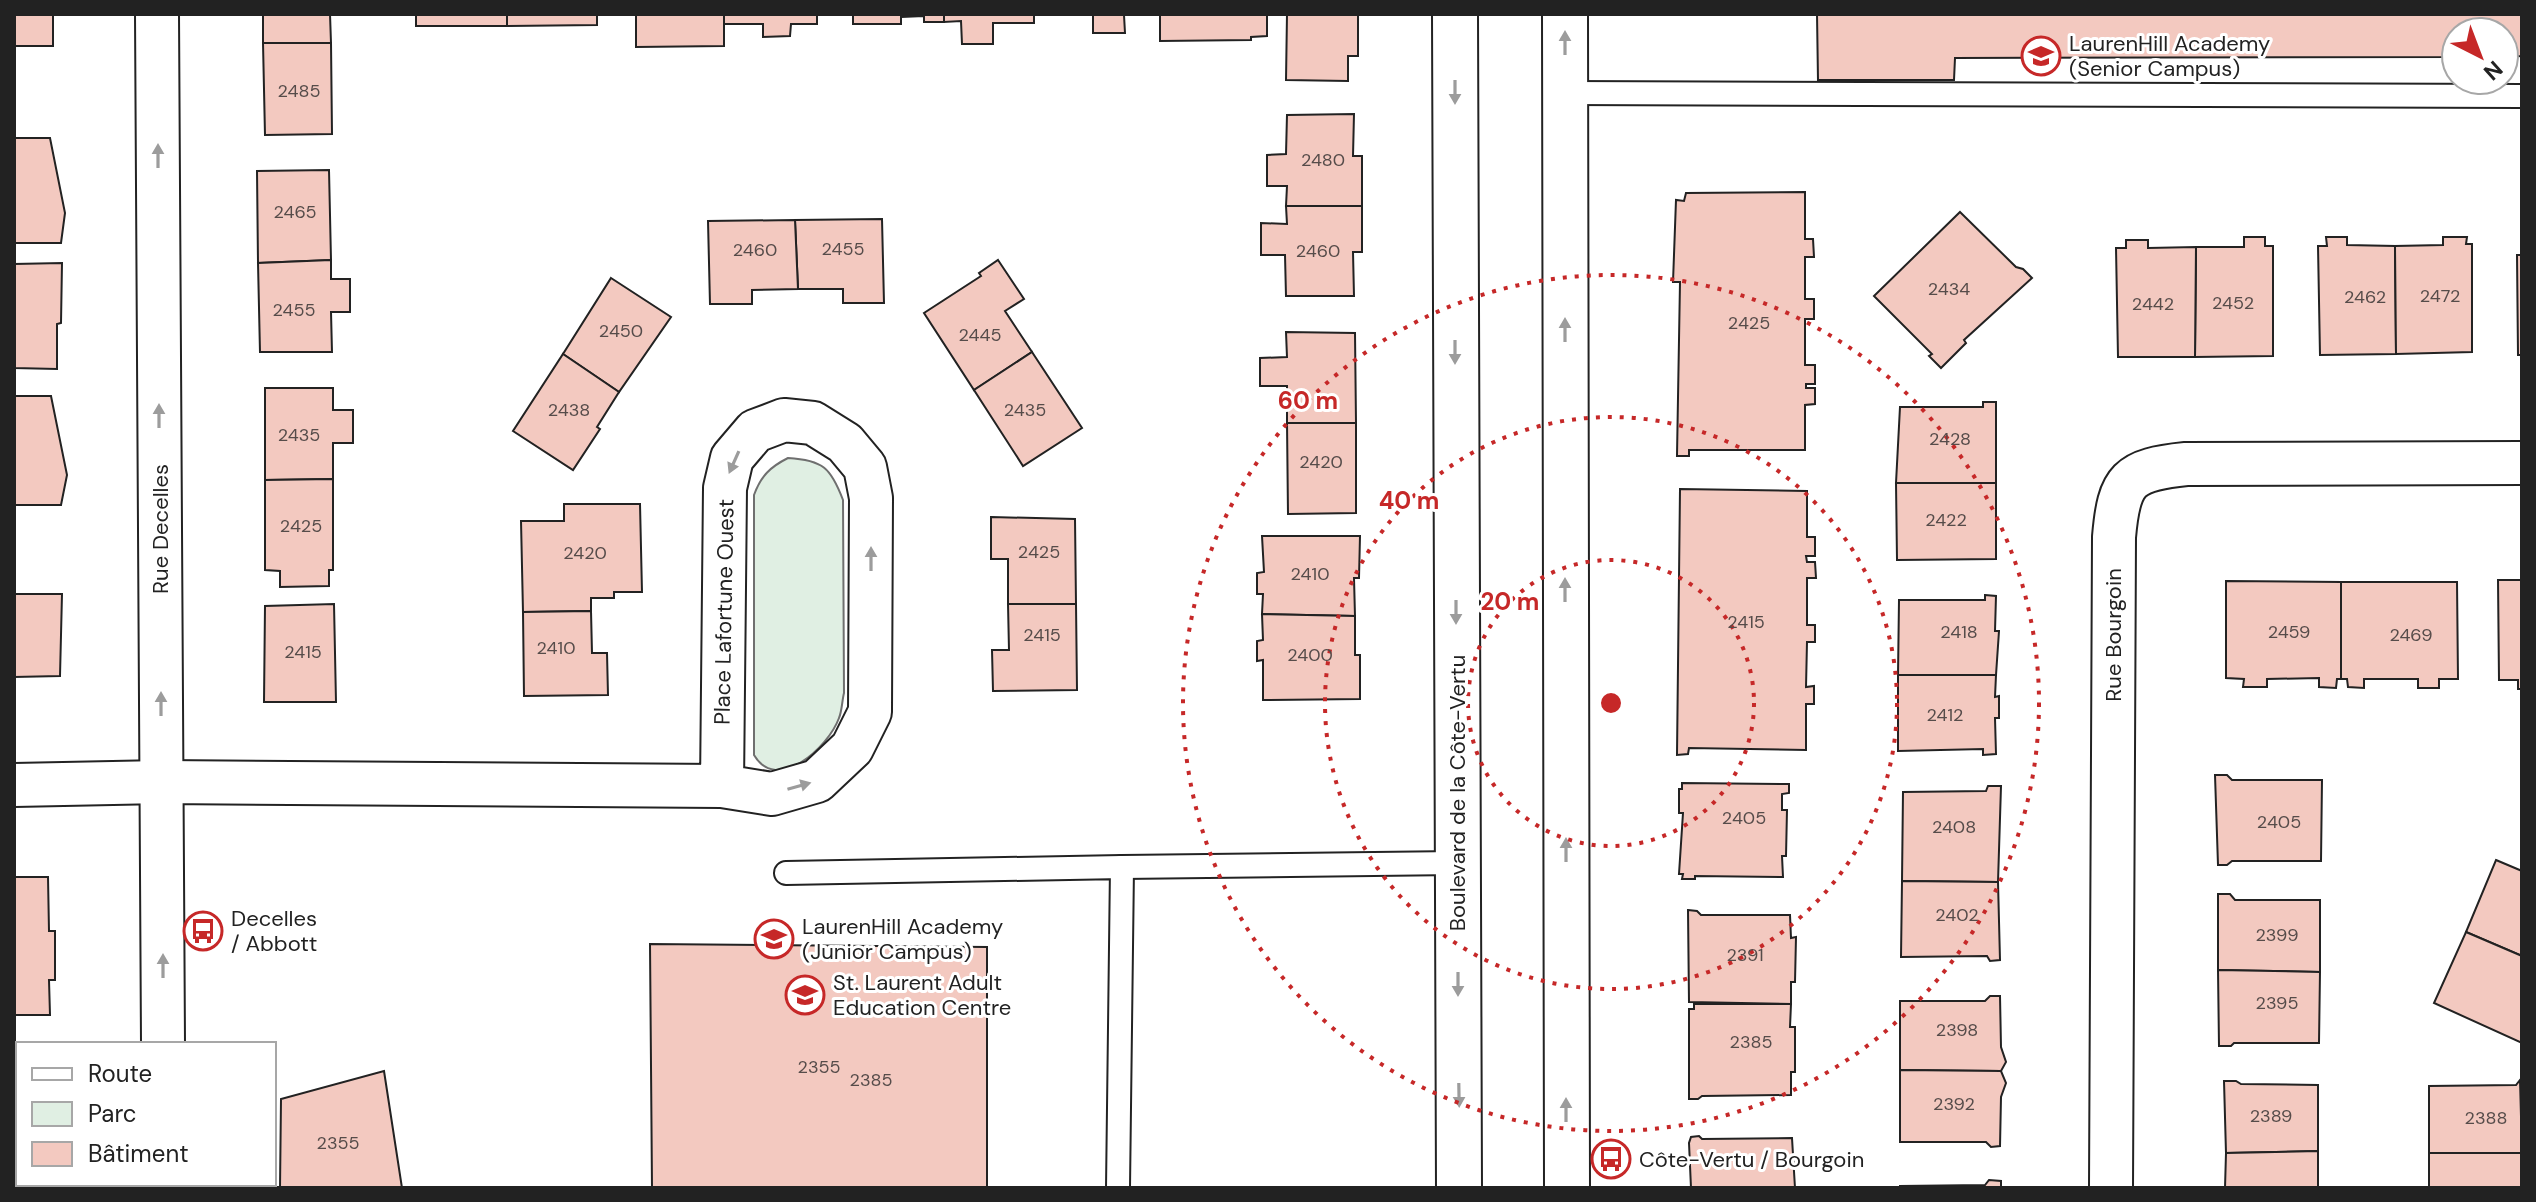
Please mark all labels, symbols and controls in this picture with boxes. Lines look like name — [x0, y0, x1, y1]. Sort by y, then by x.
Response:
north arrow — [2440, 16, 2520, 96]
place label: LaurenHill Academy (Senior Campus) — [2069, 29, 2270, 83]
one-way arrow — [1559, 30, 1572, 55]
school or university icon: LaurenHill Academy (Senior Campus) — [2020, 35, 2062, 77]
text: N — [2477, 54, 2509, 87]
house number: 2485 — [278, 79, 320, 103]
one-way arrow — [1449, 80, 1461, 105]
one-way arrow — [151, 143, 164, 168]
house number: 2480 — [1301, 148, 1345, 172]
house number: 2465 — [274, 200, 316, 224]
house number: 2455 — [822, 237, 864, 261]
house number: 2460 — [733, 238, 777, 262]
house number: 2460 — [1296, 239, 1340, 263]
house number: 2434 — [1928, 277, 1970, 301]
house number: 2472 — [2420, 284, 2460, 308]
house number: 2462 — [2344, 285, 2386, 309]
house number: 2452 — [2212, 291, 2254, 315]
house number: 2442 — [2132, 292, 2174, 316]
house number: 2455 — [273, 298, 315, 322]
house number: 2425 — [1728, 311, 1770, 335]
one-way arrow — [1559, 317, 1571, 342]
house number: 2450 — [599, 319, 643, 343]
house number: 2445 — [959, 323, 1001, 347]
one-way arrow — [1449, 340, 1461, 365]
text: 60 m — [1278, 385, 1338, 416]
house number: 2438 — [548, 398, 590, 422]
house number: 2435 — [1004, 398, 1046, 422]
one-way arrow — [153, 403, 165, 428]
house number: 2435 — [278, 423, 320, 447]
house number: 2428 — [1929, 427, 1971, 451]
one-way arrow — [727, 450, 741, 473]
house number: 2420 — [1299, 450, 1343, 474]
street label: Rue Decelles — [146, 464, 175, 594]
text: 40 m — [1379, 485, 1439, 516]
street label: Place Lafortune Ouest — [708, 499, 740, 725]
house number: 2422 — [1925, 508, 1967, 532]
house number: 2425 — [280, 514, 322, 538]
house number: 2425 — [1018, 540, 1060, 564]
house number: 2420 — [563, 541, 607, 565]
one-way arrow — [865, 546, 877, 571]
house number: 2410 — [1291, 562, 1329, 586]
street label: Rue Bourgoin — [2099, 568, 2128, 702]
one-way arrow — [1559, 577, 1571, 602]
text: 20 m — [1481, 586, 1539, 617]
one-way arrow — [1450, 600, 1462, 625]
house number: 2415 — [1727, 610, 1765, 634]
house number: 2418 — [1940, 620, 1978, 644]
house number: 2459 — [2268, 620, 2310, 644]
house number: 2415 — [1023, 623, 1061, 647]
house number: 2469 — [2389, 623, 2433, 647]
house number: 2410 — [537, 636, 575, 660]
house number: 2415 — [284, 640, 322, 664]
house number: 2400 — [1287, 643, 1333, 667]
street label: Boulevard de la Côte-Vertu — [1443, 655, 1472, 931]
centre of rings — [1597, 689, 1625, 717]
one-way arrow — [155, 691, 167, 716]
house number: 2412 — [1927, 703, 1963, 727]
one-way arrow — [787, 779, 811, 792]
house number: 2405 — [1722, 806, 1766, 830]
house number: 2405 — [2257, 810, 2301, 834]
house number: 2408 — [1932, 815, 1976, 839]
one-way arrow — [1560, 837, 1572, 862]
house number: 2402 — [1935, 903, 1979, 927]
place label: Decelles / Abbott — [231, 904, 317, 958]
bus stop icon: Decelles / Abbott — [182, 910, 224, 952]
place label: LaurenHill Academy (Junior Campus) — [802, 912, 1003, 966]
school or university icon: LaurenHill Academy (Junior Campus) — [753, 918, 795, 960]
house number: 2399 — [2255, 923, 2299, 947]
house number: 2391 — [1726, 943, 1764, 967]
one-way arrow — [157, 953, 169, 978]
place label: St. Laurent Adult Education Centre — [833, 968, 1011, 1022]
one-way arrow — [1452, 972, 1464, 997]
school or university icon: St. Laurent Adult Education Centre — [784, 974, 826, 1016]
house number: 2395 — [2256, 991, 2298, 1015]
house number: 2398 — [1936, 1018, 1978, 1042]
house number: 2385 — [1730, 1030, 1772, 1054]
legend — [16, 1042, 276, 1186]
house number: 2355 — [798, 1055, 840, 1079]
text: Route — [88, 1058, 152, 1089]
house number: 2385 — [850, 1068, 892, 1092]
one-way arrow — [1453, 1083, 1465, 1108]
house number: 2392 — [1933, 1092, 1975, 1116]
one-way arrow — [1560, 1097, 1572, 1122]
text: Parc — [88, 1098, 137, 1129]
house number: 2389 — [2250, 1104, 2292, 1128]
house number: 2388 — [2465, 1106, 2507, 1130]
house number: 2355 — [317, 1131, 359, 1155]
text: Bâtiment — [88, 1138, 189, 1169]
bus stop icon: Côte-Vertu / Bourgoin — [1590, 1138, 1632, 1180]
place label: Côte-Vertu / Bourgoin — [1639, 1145, 1864, 1174]

